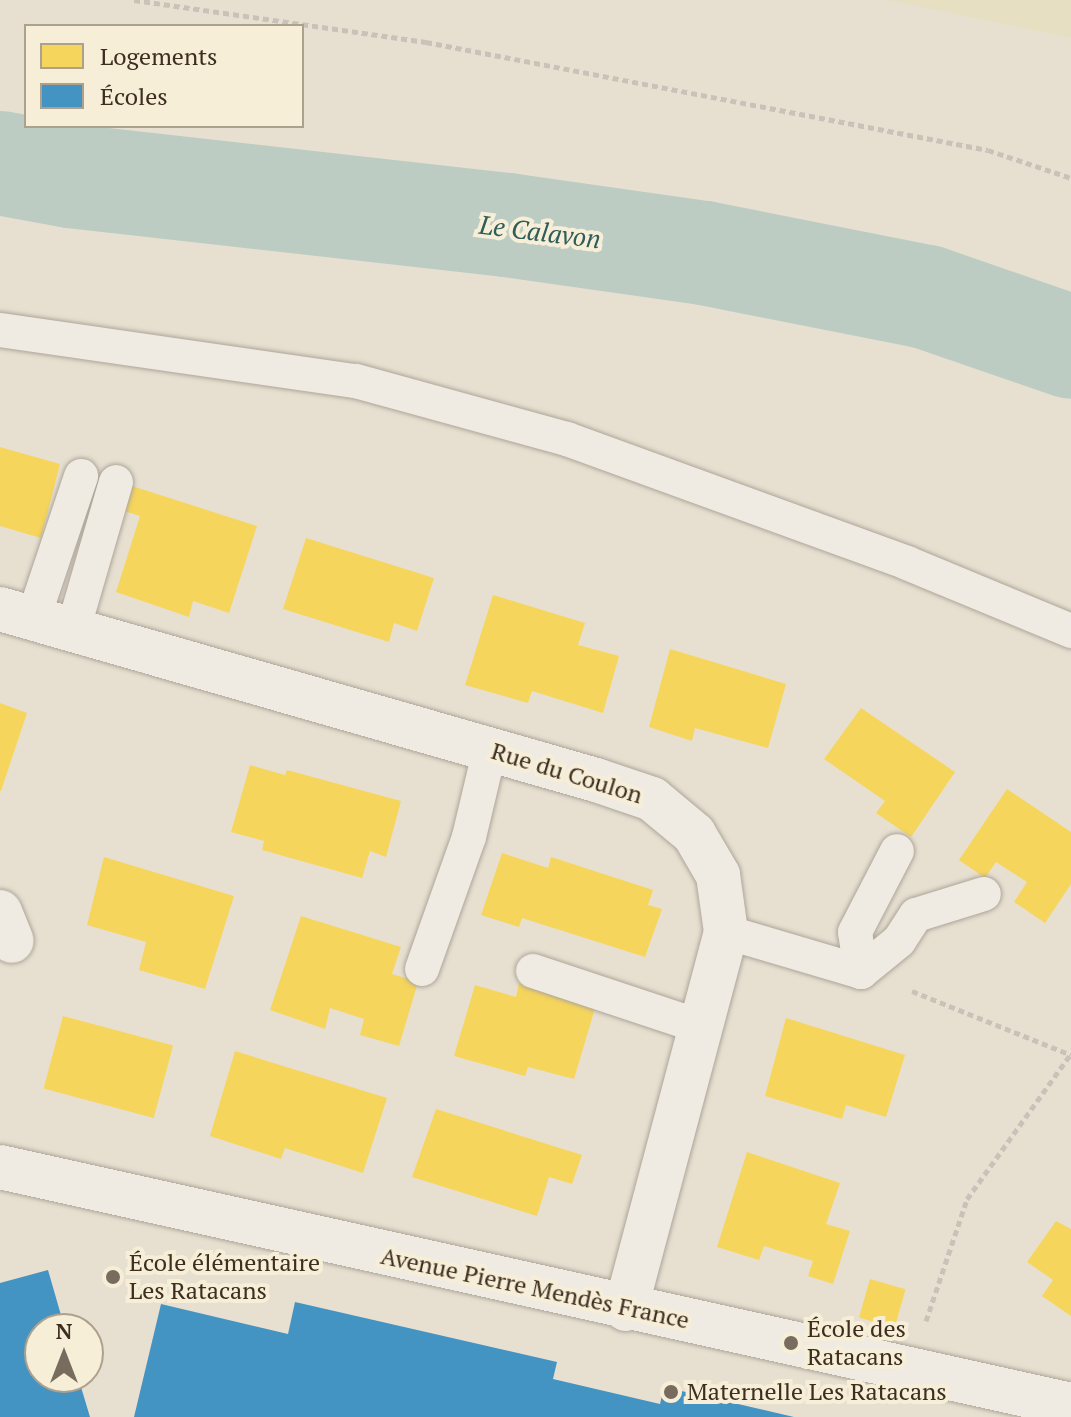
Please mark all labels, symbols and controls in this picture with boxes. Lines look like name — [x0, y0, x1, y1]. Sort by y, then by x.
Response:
legend — [24, 24, 304, 128]
text: Logements — [100, 40, 217, 72]
text: Écoles — [100, 80, 168, 112]
water label: Le Calavon — [477, 209, 603, 255]
street label: Rue du Coulon — [488, 736, 646, 810]
street label: Avenue Pierre Mendès France — [378, 1241, 692, 1335]
place label: École élémentaire Les Ratacans — [129, 1249, 320, 1305]
marker: École élémentaire Les Ratacans — [104, 1268, 122, 1286]
north arrow — [24, 1313, 104, 1393]
place label: École des Ratacans — [807, 1315, 906, 1371]
text: N — [56, 1316, 72, 1345]
marker: École des Ratacans — [782, 1334, 800, 1352]
place label: Maternelle Les Ratacans — [687, 1378, 947, 1406]
marker: Maternelle Les Ratacans — [662, 1383, 680, 1401]

